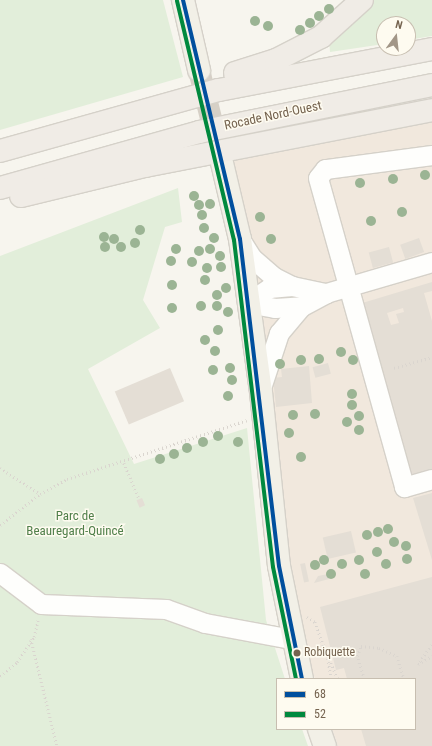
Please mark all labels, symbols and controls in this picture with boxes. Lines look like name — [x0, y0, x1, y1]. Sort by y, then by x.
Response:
north arrow — [376, 16, 416, 56]
text: N — [394, 18, 404, 32]
street label: Rocade Nord-Ouest — [223, 98, 323, 134]
park label: Parc de Beauregard-Quincé — [26, 509, 124, 540]
place label: Robiquette — [304, 646, 355, 660]
marker: Robiquette — [292, 648, 302, 658]
legend — [276, 678, 416, 730]
text: 68 — [314, 687, 326, 701]
text: 52 — [314, 707, 326, 721]

